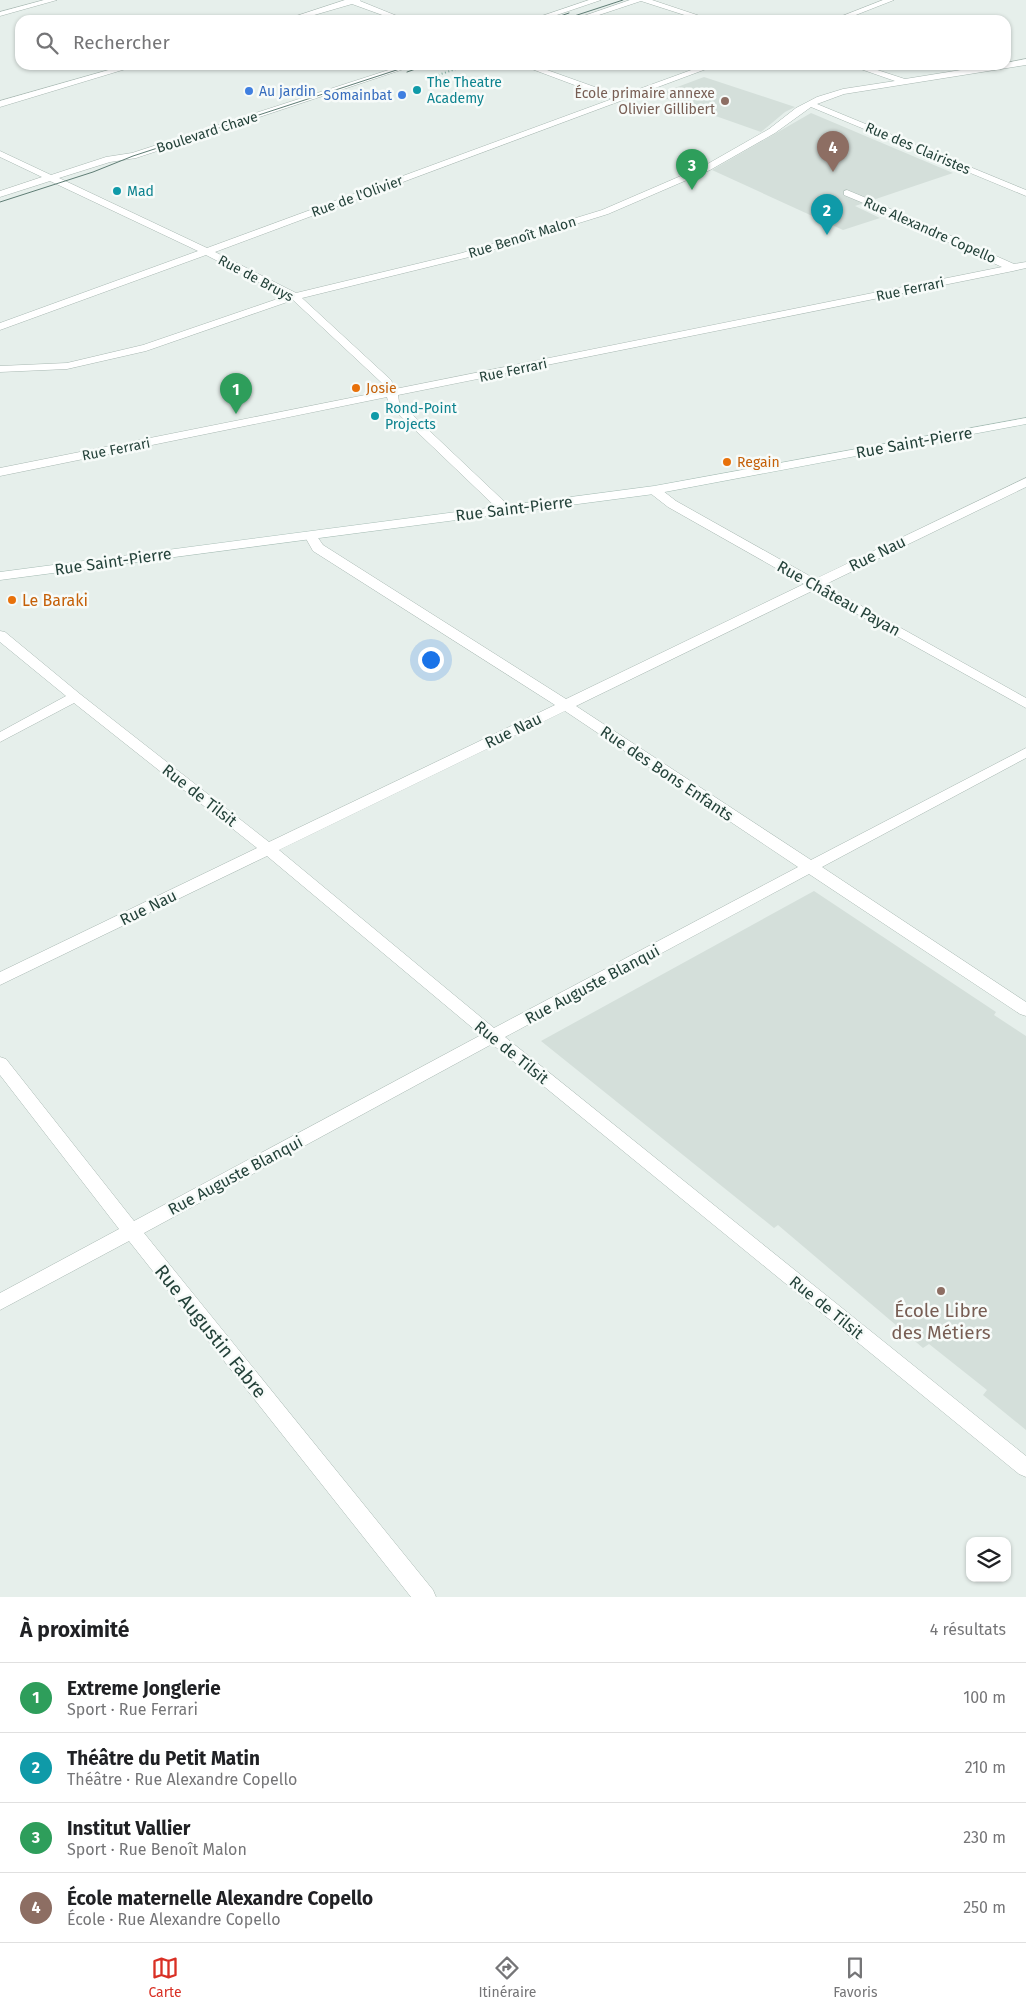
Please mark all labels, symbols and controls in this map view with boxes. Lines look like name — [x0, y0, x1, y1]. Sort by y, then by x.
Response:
search box — [15, 15, 1011, 70]
icon: search — [33, 29, 61, 57]
text: Rechercher — [73, 31, 170, 54]
place label: The Theatre Academy — [427, 74, 502, 107]
place label: Au jardin — [259, 83, 316, 100]
marker: The Theatre Academy — [411, 84, 423, 96]
place label: École primaire annexe Olivier Gillibert — [574, 84, 716, 118]
marker: Au jardin — [243, 85, 255, 97]
place label: Somainbat — [324, 87, 393, 104]
marker: Somainbat — [396, 89, 408, 101]
marker: École primaire annexe Olivier Gillibert — [719, 95, 731, 107]
street label: Boulevard Chave — [154, 108, 260, 157]
street label: Rue des Clairistes — [863, 119, 973, 178]
pin: 4 — [817, 131, 849, 172]
pin: 3 — [676, 149, 708, 190]
street label: Rue de l'Olivier — [309, 172, 406, 221]
place label: Mad — [127, 183, 154, 200]
marker: Mad — [111, 185, 123, 197]
pin: 2 — [811, 194, 843, 235]
street label: Rue Alexandre Copello — [861, 194, 998, 267]
street label: Rue Benoît Malon — [466, 213, 578, 262]
street label: Rue de Bruys — [215, 251, 297, 306]
street label: Rue Ferrari — [874, 274, 946, 305]
street label: Rue Ferrari — [477, 355, 549, 386]
pin: 1 — [220, 373, 252, 414]
place label: Josie — [366, 380, 397, 397]
marker: Josie — [350, 382, 362, 394]
place label: Rond-Point Projects — [385, 400, 458, 433]
marker: Rond-Point Projects — [369, 410, 381, 422]
street label: Rue Saint-Pierre — [854, 423, 974, 462]
street label: Rue Ferrari — [80, 435, 152, 464]
place label: Regain — [737, 454, 780, 471]
marker: Regain — [721, 456, 733, 468]
street label: Rue Saint-Pierre — [454, 492, 574, 525]
street label: Rue Nau — [846, 532, 909, 575]
street label: Rue Saint-Pierre — [53, 544, 173, 579]
street label: Rue Château Payan — [774, 557, 904, 640]
place label: Le Baraki — [22, 591, 88, 610]
marker: Le Baraki — [6, 594, 18, 606]
your location — [418, 647, 444, 673]
street label: Rue Nau — [482, 709, 545, 752]
street label: Rue des Bons Enfants — [597, 722, 737, 825]
street label: Rue de Tilsit — [158, 760, 241, 831]
street label: Rue Nau — [117, 886, 180, 929]
street label: Rue Auguste Blanqui — [522, 941, 663, 1028]
street label: Rue de Tilsit — [471, 1017, 553, 1088]
street label: Rue Auguste Blanqui — [165, 1132, 306, 1219]
street label: Rue Augustin Fabre — [150, 1260, 271, 1403]
street label: Rue de Tilsit — [786, 1272, 868, 1343]
marker: École Libre des Métiers — [935, 1285, 947, 1297]
place label: École Libre des Métiers — [891, 1299, 991, 1344]
map controls — [966, 1537, 1011, 1582]
button: layers — [966, 1537, 1011, 1582]
text: À proximité — [20, 1617, 129, 1643]
text: 4 résultats — [930, 1620, 1006, 1639]
text: Extreme Jonglerie — [67, 1677, 221, 1700]
text: 1 — [32, 1688, 40, 1707]
text: 100 m — [963, 1688, 1006, 1707]
text: Sport · Rue Ferrari — [67, 1700, 198, 1719]
text: Théâtre du Petit Matin — [67, 1747, 260, 1770]
text: 2 — [32, 1758, 40, 1777]
text: 210 m — [965, 1758, 1006, 1777]
text: Théâtre · Rue Alexandre Copello — [67, 1770, 297, 1789]
text: Institut Vallier — [67, 1817, 190, 1840]
text: 3 — [32, 1828, 40, 1847]
text: 230 m — [963, 1828, 1006, 1847]
text: Sport · Rue Benoît Malon — [67, 1840, 247, 1859]
text: École maternelle Alexandre Copello — [67, 1887, 373, 1910]
text: 4 — [31, 1898, 41, 1917]
text: 250 m — [963, 1898, 1006, 1917]
text: École · Rue Alexandre Copello — [67, 1910, 281, 1929]
tab: Carte — [148, 1954, 182, 2001]
tab: Itinéraire — [478, 1954, 536, 2001]
tab: Favoris — [833, 1954, 878, 2001]

